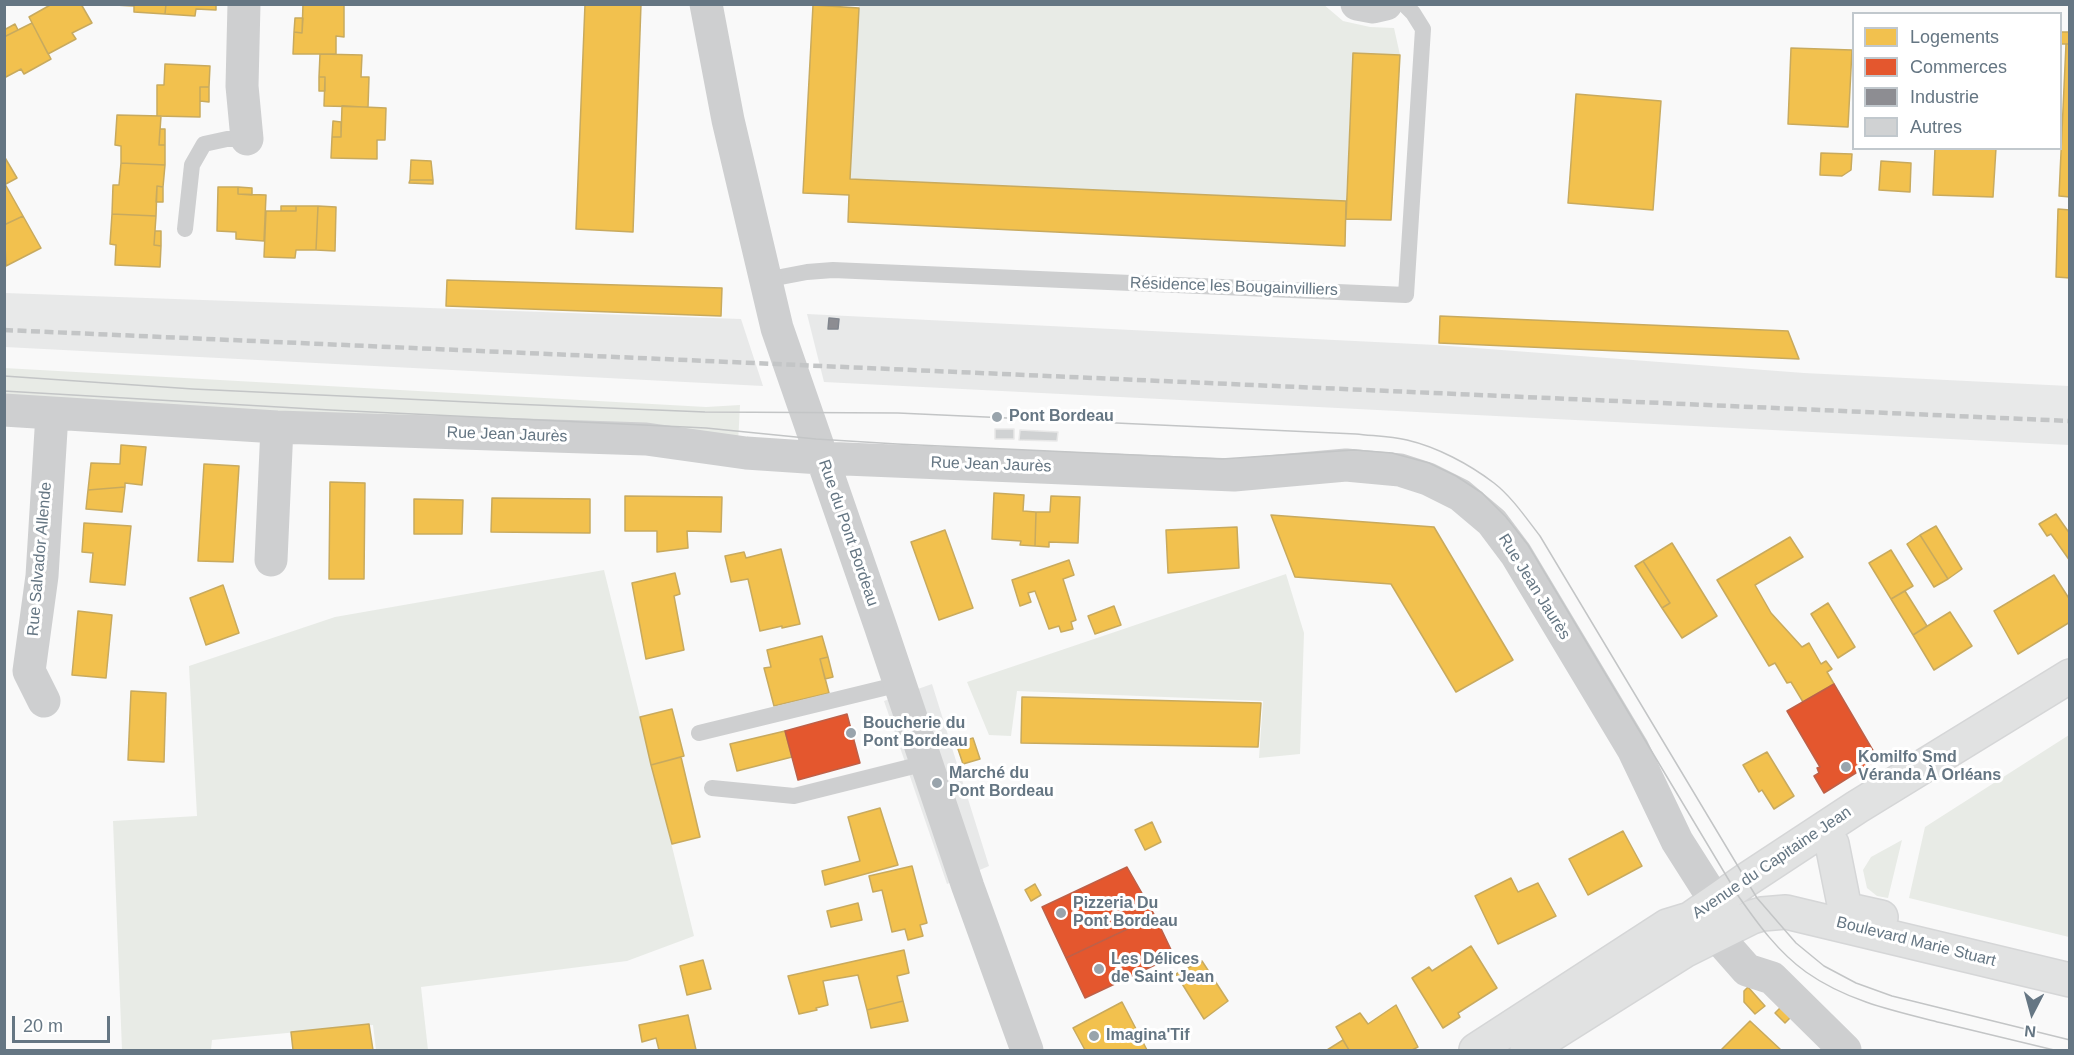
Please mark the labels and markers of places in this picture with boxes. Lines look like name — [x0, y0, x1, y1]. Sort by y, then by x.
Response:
place label: Pont Bordeau — [1009, 407, 1114, 427]
marker: Pont Bordeau — [990, 410, 1004, 424]
place label: Boucherie du Pont Bordeau — [863, 714, 968, 752]
marker: Boucherie du Pont Bordeau — [844, 726, 858, 740]
place label: Komilfo Smd Véranda À Orléans — [1858, 748, 2001, 786]
marker: Komilfo Smd Véranda À Orléans — [1839, 760, 1853, 774]
place label: Marché du Pont Bordeau — [949, 764, 1054, 802]
marker: Marché du Pont Bordeau — [930, 776, 944, 790]
place label: Pizzeria Du Pont Bordeau — [1073, 894, 1178, 932]
marker: Pizzeria Du Pont Bordeau — [1054, 906, 1068, 920]
place label: Les Délices de Saint Jean — [1111, 950, 1214, 988]
marker: Les Délices de Saint Jean — [1092, 962, 1106, 976]
place label: Imagina'Tif — [1106, 1026, 1190, 1046]
marker: Imagina'Tif — [1087, 1029, 1101, 1043]

